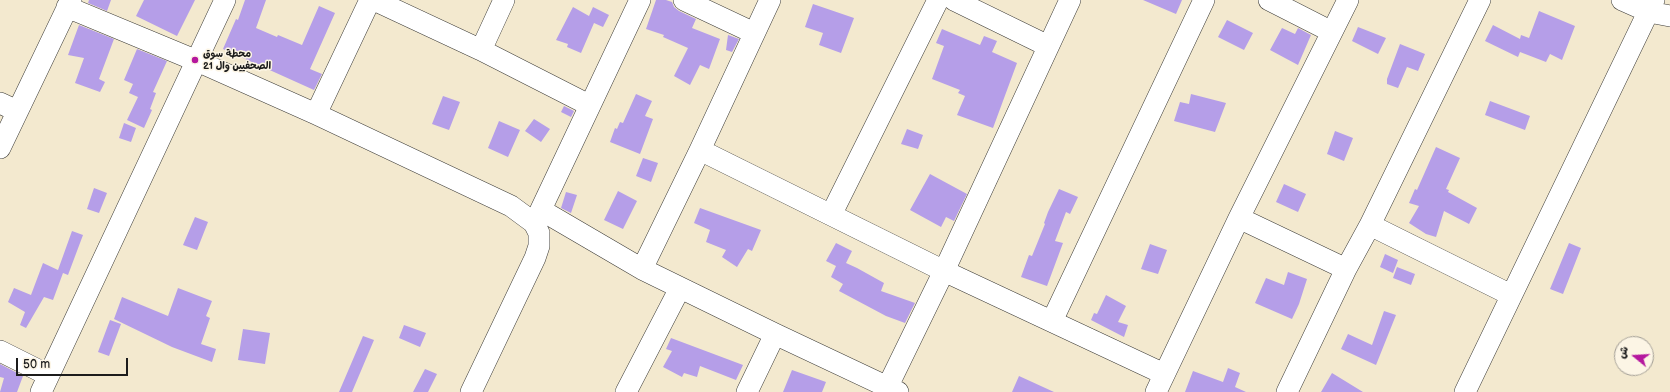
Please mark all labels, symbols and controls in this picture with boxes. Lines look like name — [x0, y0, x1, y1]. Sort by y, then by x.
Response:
place label: محطة سوق الصحفيين وال 21 — [203, 48, 271, 72]
marker: محطة سوق الصحفيين وال 21 — [190, 55, 200, 65]
north arrow — [1614, 336, 1654, 376]
text: ش — [1615, 345, 1631, 360]
scale bar — [18, 350, 130, 376]
text: 50 m — [23, 357, 50, 372]

